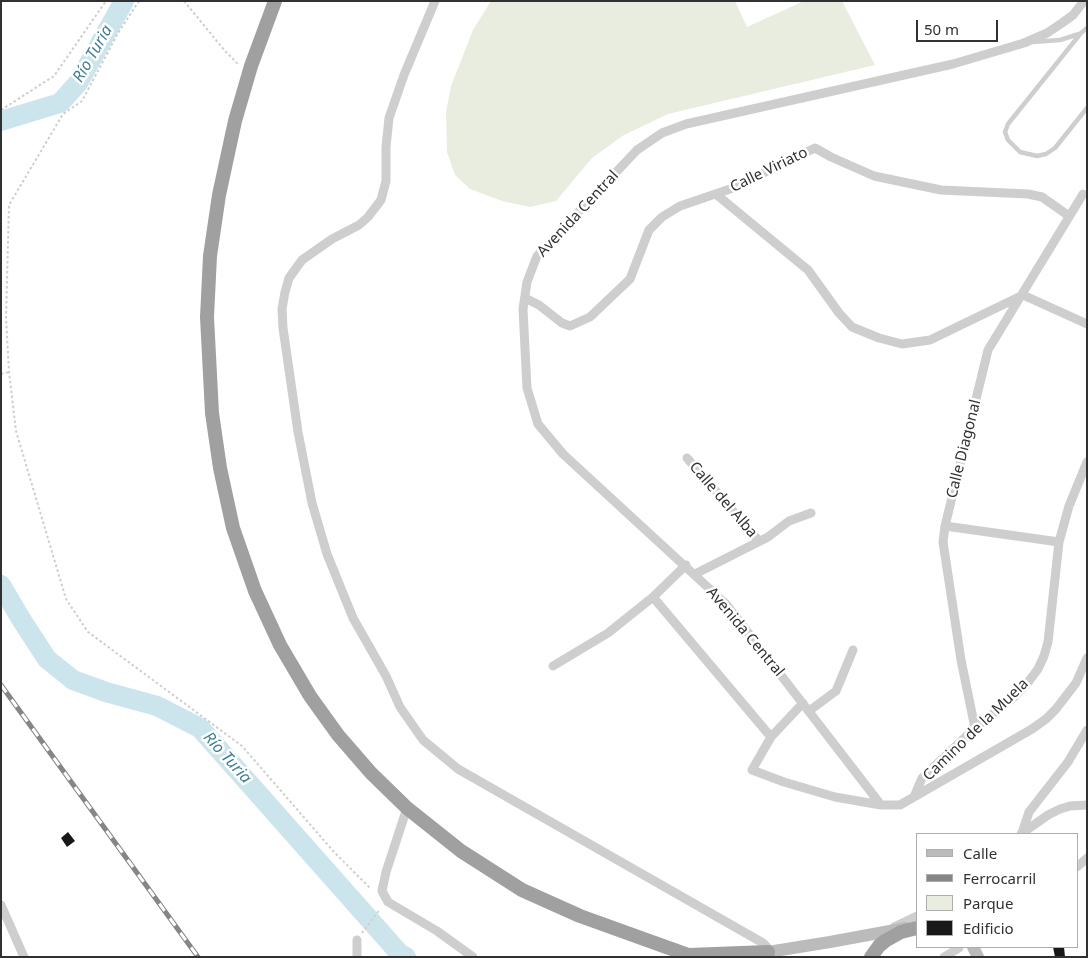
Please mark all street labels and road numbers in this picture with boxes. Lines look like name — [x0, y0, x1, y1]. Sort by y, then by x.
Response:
street label: Calle Viriato — [727, 144, 811, 196]
street label: Avenida Central — [534, 167, 622, 261]
street label: Calle Diagonal — [943, 398, 985, 500]
street label: Calle del Alba — [685, 458, 761, 542]
street label: Avenida Central — [702, 584, 788, 680]
street label: Camino de la Muela — [920, 675, 1032, 785]

